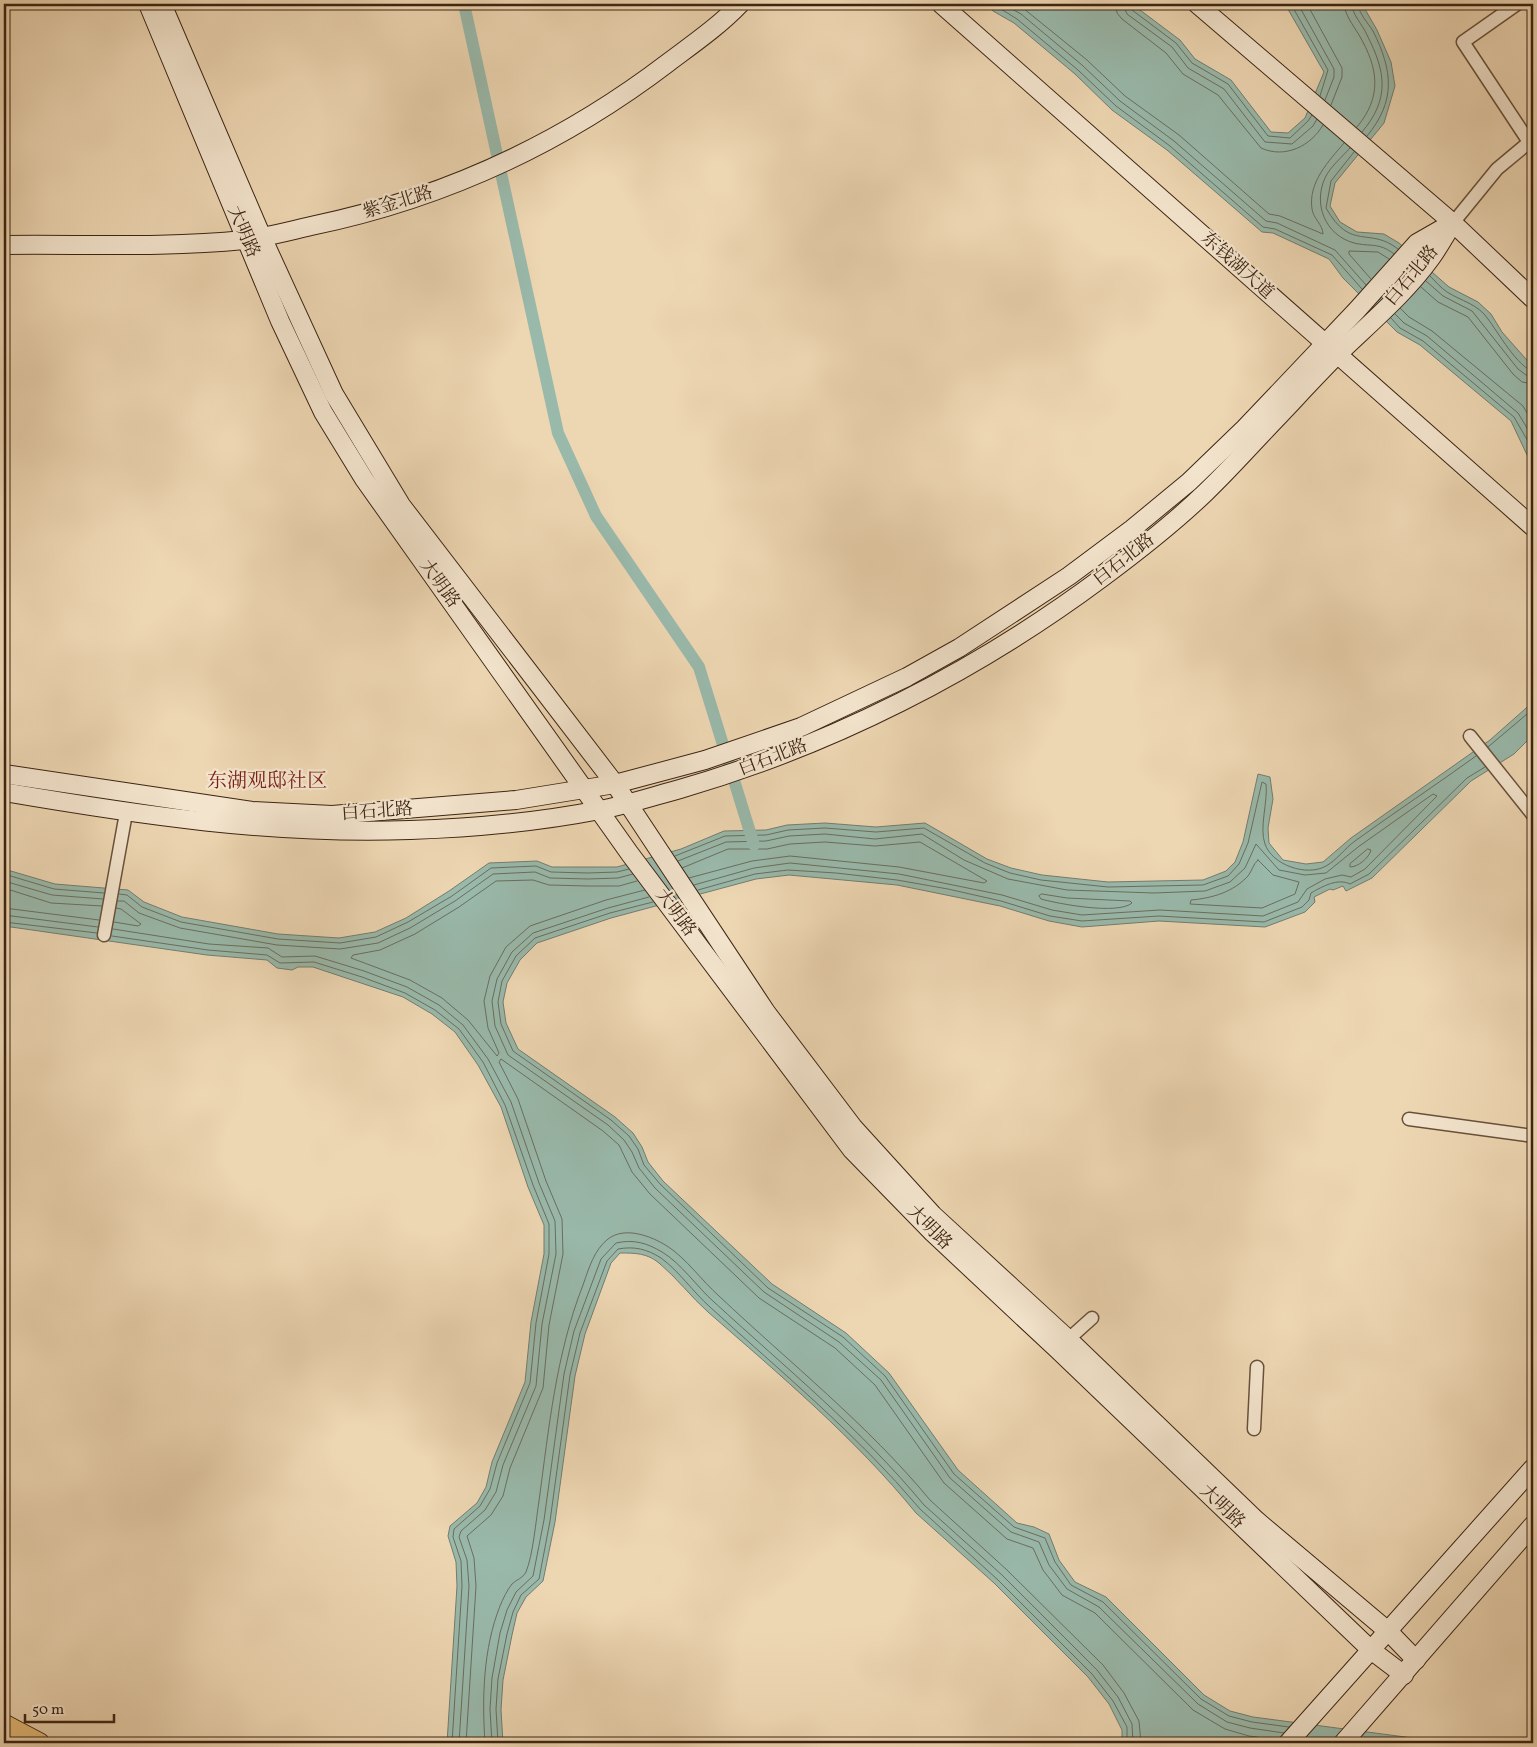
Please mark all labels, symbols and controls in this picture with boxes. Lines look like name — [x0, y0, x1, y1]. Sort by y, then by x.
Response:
street label: 紫金北路 — [360, 181, 436, 225]
street label: 大明路 — [221, 202, 265, 262]
street label: 东钱湖大道 — [1195, 227, 1279, 305]
street label: 白石北路 — [1379, 240, 1445, 312]
street label: 白石北路 — [1088, 528, 1160, 592]
street label: 大明路 — [413, 555, 465, 613]
street label: 白石北路 — [735, 733, 811, 783]
district label: 东湖观邸社区 — [207, 768, 327, 796]
street label: 白石北路 — [340, 797, 414, 827]
street label: 大明路 — [649, 884, 701, 942]
street label: 大明路 — [901, 1200, 957, 1256]
street label: 大明路 — [1194, 1479, 1250, 1535]
scale bar — [25, 1692, 114, 1724]
text: 50 m — [32, 1700, 64, 1721]

